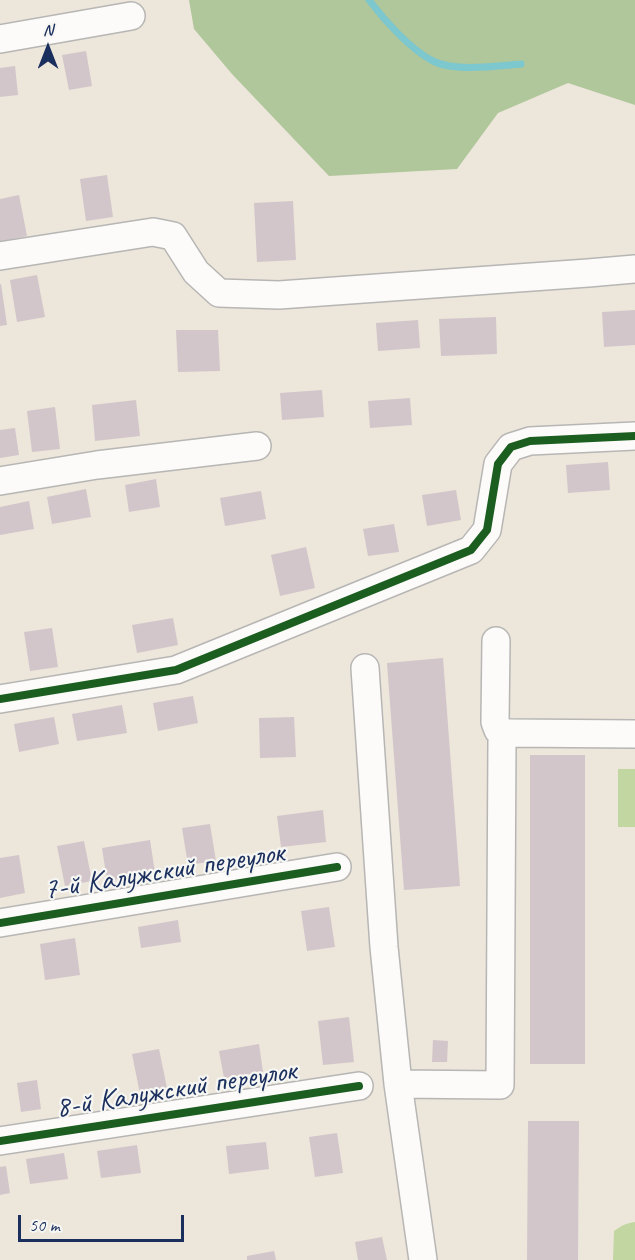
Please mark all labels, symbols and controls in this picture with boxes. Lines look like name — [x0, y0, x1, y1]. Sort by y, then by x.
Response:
north arrow — [18, 18, 78, 78]
text: N — [43, 20, 53, 40]
street label: 7-й Калужский переулок — [41, 835, 287, 909]
street label: 8-й Калужский переулок — [53, 1053, 299, 1127]
scale bar — [21, 1203, 188, 1241]
text: 50 m — [29, 1214, 60, 1236]

